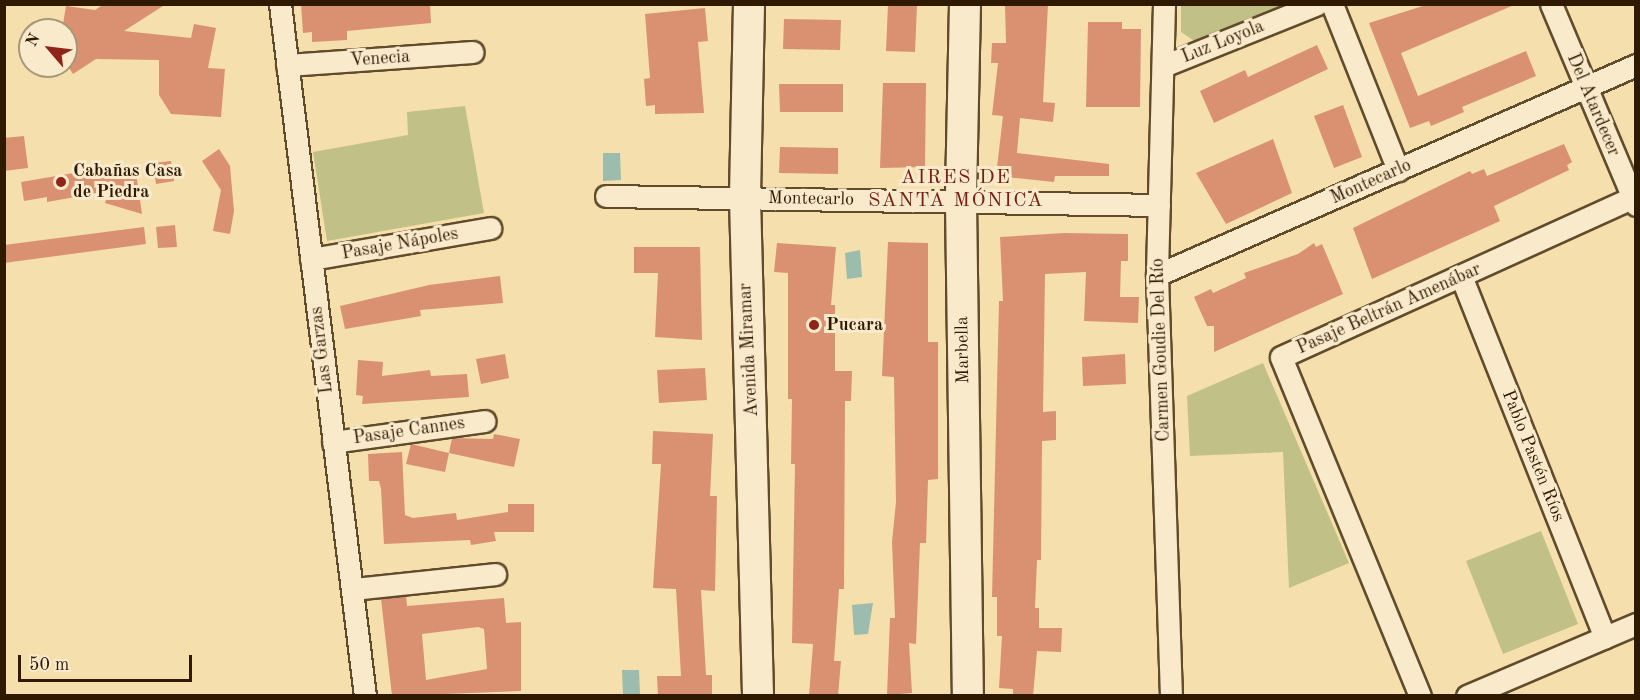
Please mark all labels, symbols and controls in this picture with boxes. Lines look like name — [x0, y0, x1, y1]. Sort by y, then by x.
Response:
street label: Luz Loyola — [1179, 16, 1267, 68]
north arrow — [18, 18, 78, 78]
text: N — [24, 31, 44, 50]
street label: Venecia — [349, 46, 411, 72]
street label: Del Atardecer — [1562, 50, 1624, 160]
street label: Montecarlo — [1327, 155, 1415, 209]
place label: Cabañas Casa de Piedra — [73, 161, 183, 204]
district label: AIRES DE SANTA MÓNICA — [868, 166, 1044, 213]
marker: Cabañas Casa de Piedra — [54, 175, 68, 189]
street label: Montecarlo — [768, 187, 854, 211]
street label: Pasaje Nápoles — [340, 223, 460, 265]
street label: Carmen Goudie Del Río — [1147, 258, 1175, 442]
street label: Pasaje Beltrán Amenábar — [1294, 259, 1484, 359]
street label: Avenida Miramar — [735, 282, 763, 418]
street label: Las Garzas — [306, 305, 338, 395]
place label: Pucara — [826, 314, 883, 336]
street label: Marbella — [952, 316, 974, 384]
marker: Pucara — [807, 318, 821, 332]
street label: Pablo Pastén Ríos — [1497, 387, 1569, 525]
street label: Pasaje Cannes — [352, 412, 466, 450]
scale bar — [21, 643, 195, 681]
text: 50 m — [29, 656, 69, 674]

